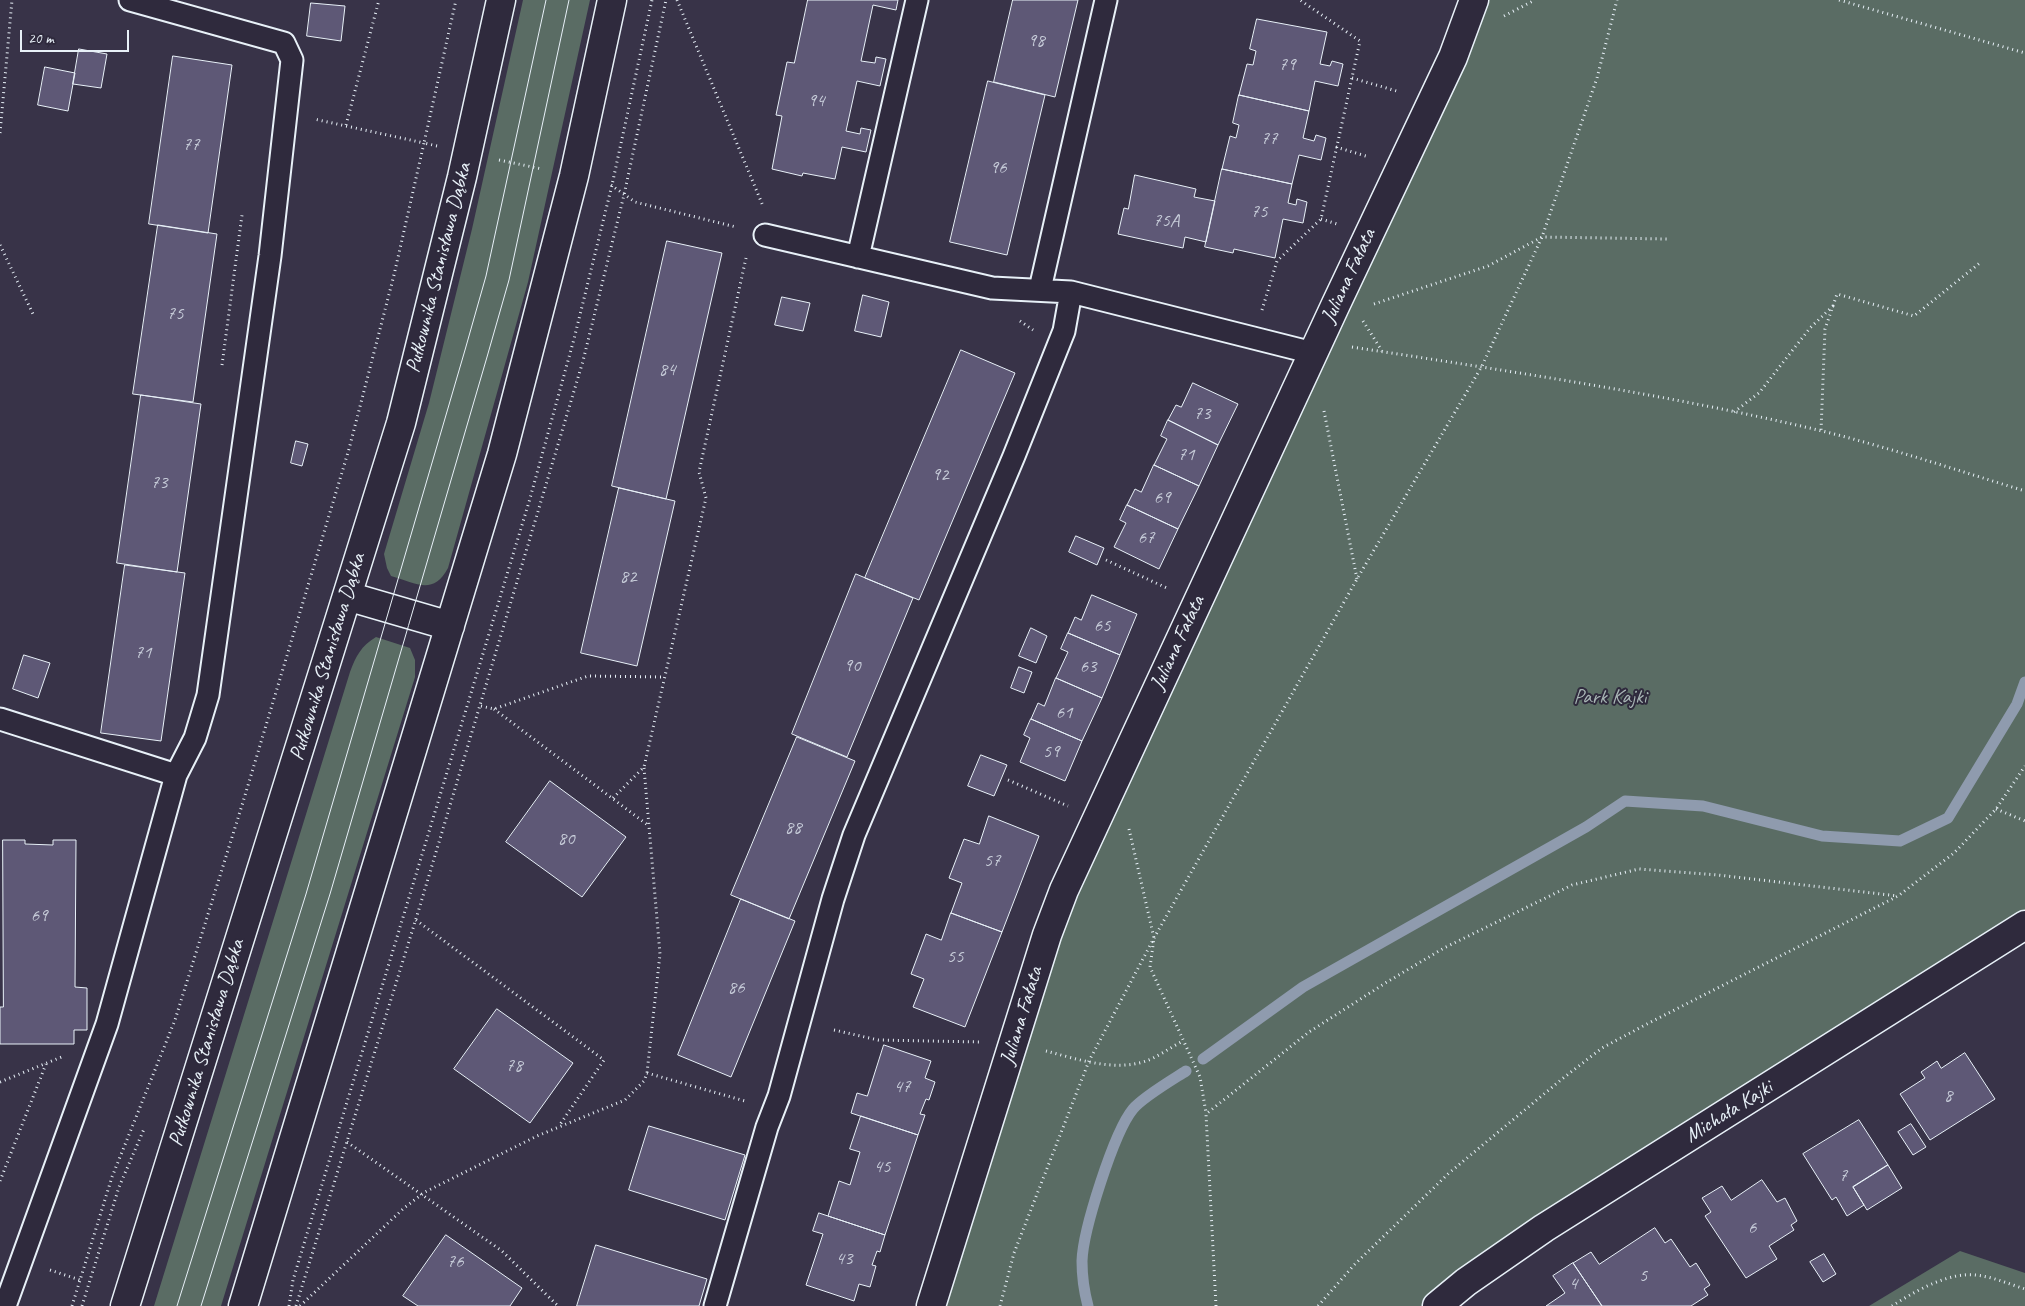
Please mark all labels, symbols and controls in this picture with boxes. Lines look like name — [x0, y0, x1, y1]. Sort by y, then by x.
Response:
scale bar — [22, 20, 131, 52]
text: 20 m — [28, 29, 54, 48]
house number: 98 — [1027, 30, 1045, 52]
house number: 79 — [1278, 54, 1296, 76]
house number: 94 — [807, 90, 825, 112]
house number: 77 — [1260, 128, 1278, 150]
house number: 77 — [182, 134, 200, 156]
house number: 96 — [989, 157, 1007, 179]
street label: Pułkownika Stanisława Dąbka — [401, 161, 477, 375]
house number: 75 — [1250, 201, 1268, 223]
house number: 75A — [1153, 210, 1179, 232]
street label: Juliana Fałata — [1316, 225, 1382, 327]
house number: 75 — [166, 303, 184, 325]
house number: 84 — [658, 359, 676, 381]
house number: 73 — [1193, 403, 1211, 425]
house number: 71 — [1177, 444, 1195, 466]
house number: 92 — [931, 464, 949, 486]
house number: 73 — [150, 472, 168, 494]
house number: 69 — [1153, 487, 1171, 509]
house number: 67 — [1137, 527, 1155, 549]
street label: Pułkownika Stanisława Dąbka — [285, 550, 371, 764]
house number: 82 — [619, 566, 637, 588]
street label: Juliana Fałata — [1145, 592, 1211, 694]
house number: 65 — [1093, 615, 1111, 637]
house number: 71 — [134, 642, 152, 664]
house number: 90 — [843, 655, 861, 677]
house number: 63 — [1079, 656, 1097, 678]
park label: Park Kajki — [1573, 684, 1647, 710]
house number: 61 — [1055, 702, 1073, 724]
house number: 59 — [1042, 741, 1060, 763]
house number: 88 — [784, 817, 802, 839]
house number: 80 — [557, 828, 575, 850]
house number: 57 — [983, 850, 1001, 872]
house number: 69 — [30, 905, 48, 927]
street label: Pułkownika Stanisława Dąbka — [164, 936, 250, 1150]
house number: 55 — [946, 946, 964, 968]
street label: Juliana Fałata — [995, 964, 1049, 1068]
house number: 86 — [727, 977, 745, 999]
house number: 78 — [505, 1055, 523, 1077]
street label: Michała Kajki — [1681, 1075, 1777, 1149]
house number: 47 — [893, 1076, 911, 1098]
house number: 8 — [1944, 1085, 1952, 1107]
house number: 45 — [873, 1156, 891, 1178]
house number: 7 — [1839, 1165, 1847, 1187]
house number: 6 — [1748, 1217, 1756, 1239]
house number: 43 — [835, 1248, 853, 1270]
house number: 76 — [446, 1251, 464, 1273]
house number: 5 — [1639, 1265, 1647, 1287]
house number: 4 — [1569, 1273, 1577, 1295]

